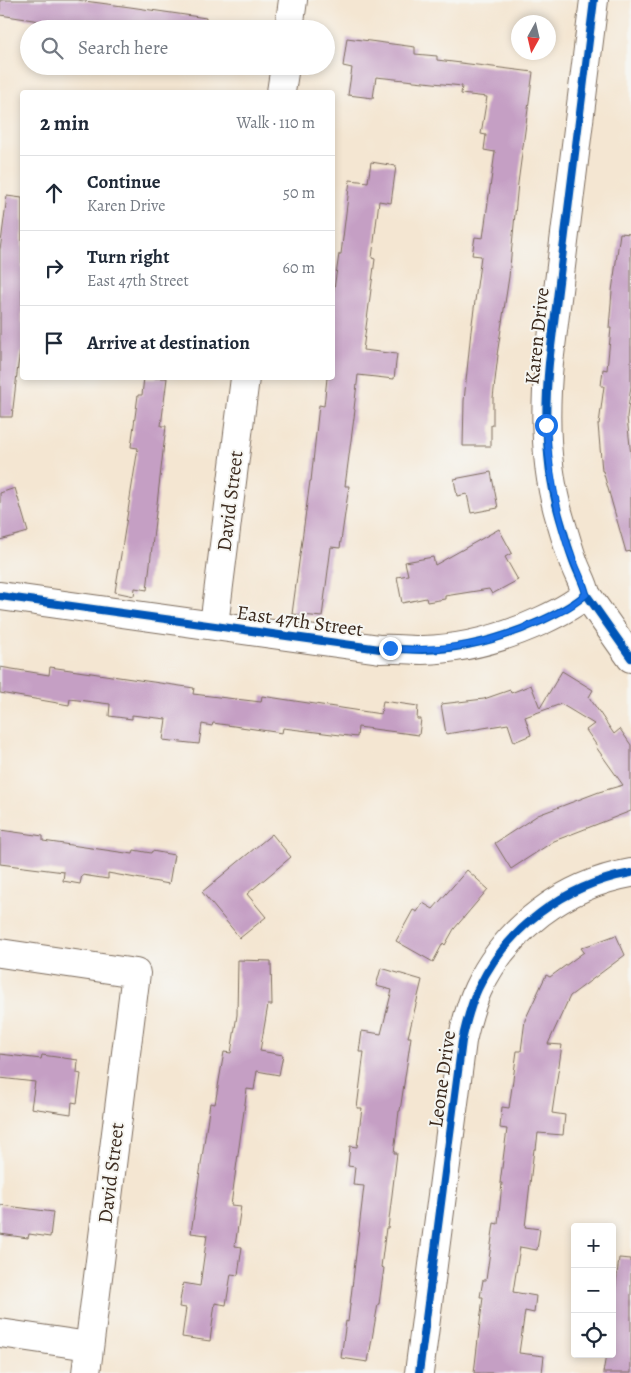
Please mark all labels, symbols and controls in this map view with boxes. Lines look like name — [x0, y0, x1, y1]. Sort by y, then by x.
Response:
north arrow — [511, 15, 556, 60]
search box — [20, 20, 335, 75]
icon: search — [38, 34, 66, 62]
text: Search here — [78, 35, 168, 61]
text: 2 min — [40, 109, 89, 137]
text: Walk · 110 m — [237, 112, 315, 134]
text: Continue — [87, 169, 161, 195]
icon: ahead — [40, 179, 68, 207]
text: 50 m — [283, 182, 315, 204]
text: Karen Drive — [87, 195, 165, 217]
text: Turn right — [87, 244, 169, 270]
icon: right — [40, 254, 68, 282]
text: 60 m — [283, 257, 315, 279]
text: East 47th Street — [87, 270, 189, 292]
street label: Karen Drive — [518, 286, 556, 386]
icon: arrive — [40, 329, 68, 357]
text: Arrive at destination — [87, 330, 250, 356]
route start — [535, 414, 558, 437]
street label: David Street — [210, 449, 250, 553]
street label: East 47th Street — [235, 599, 365, 643]
route end — [379, 637, 402, 660]
street label: Leone Drive — [422, 1029, 462, 1129]
street label: David Street — [91, 1121, 131, 1225]
map controls — [571, 1223, 616, 1358]
button: + — [571, 1223, 616, 1268]
button: − — [571, 1268, 616, 1313]
button: locate — [571, 1313, 616, 1358]

